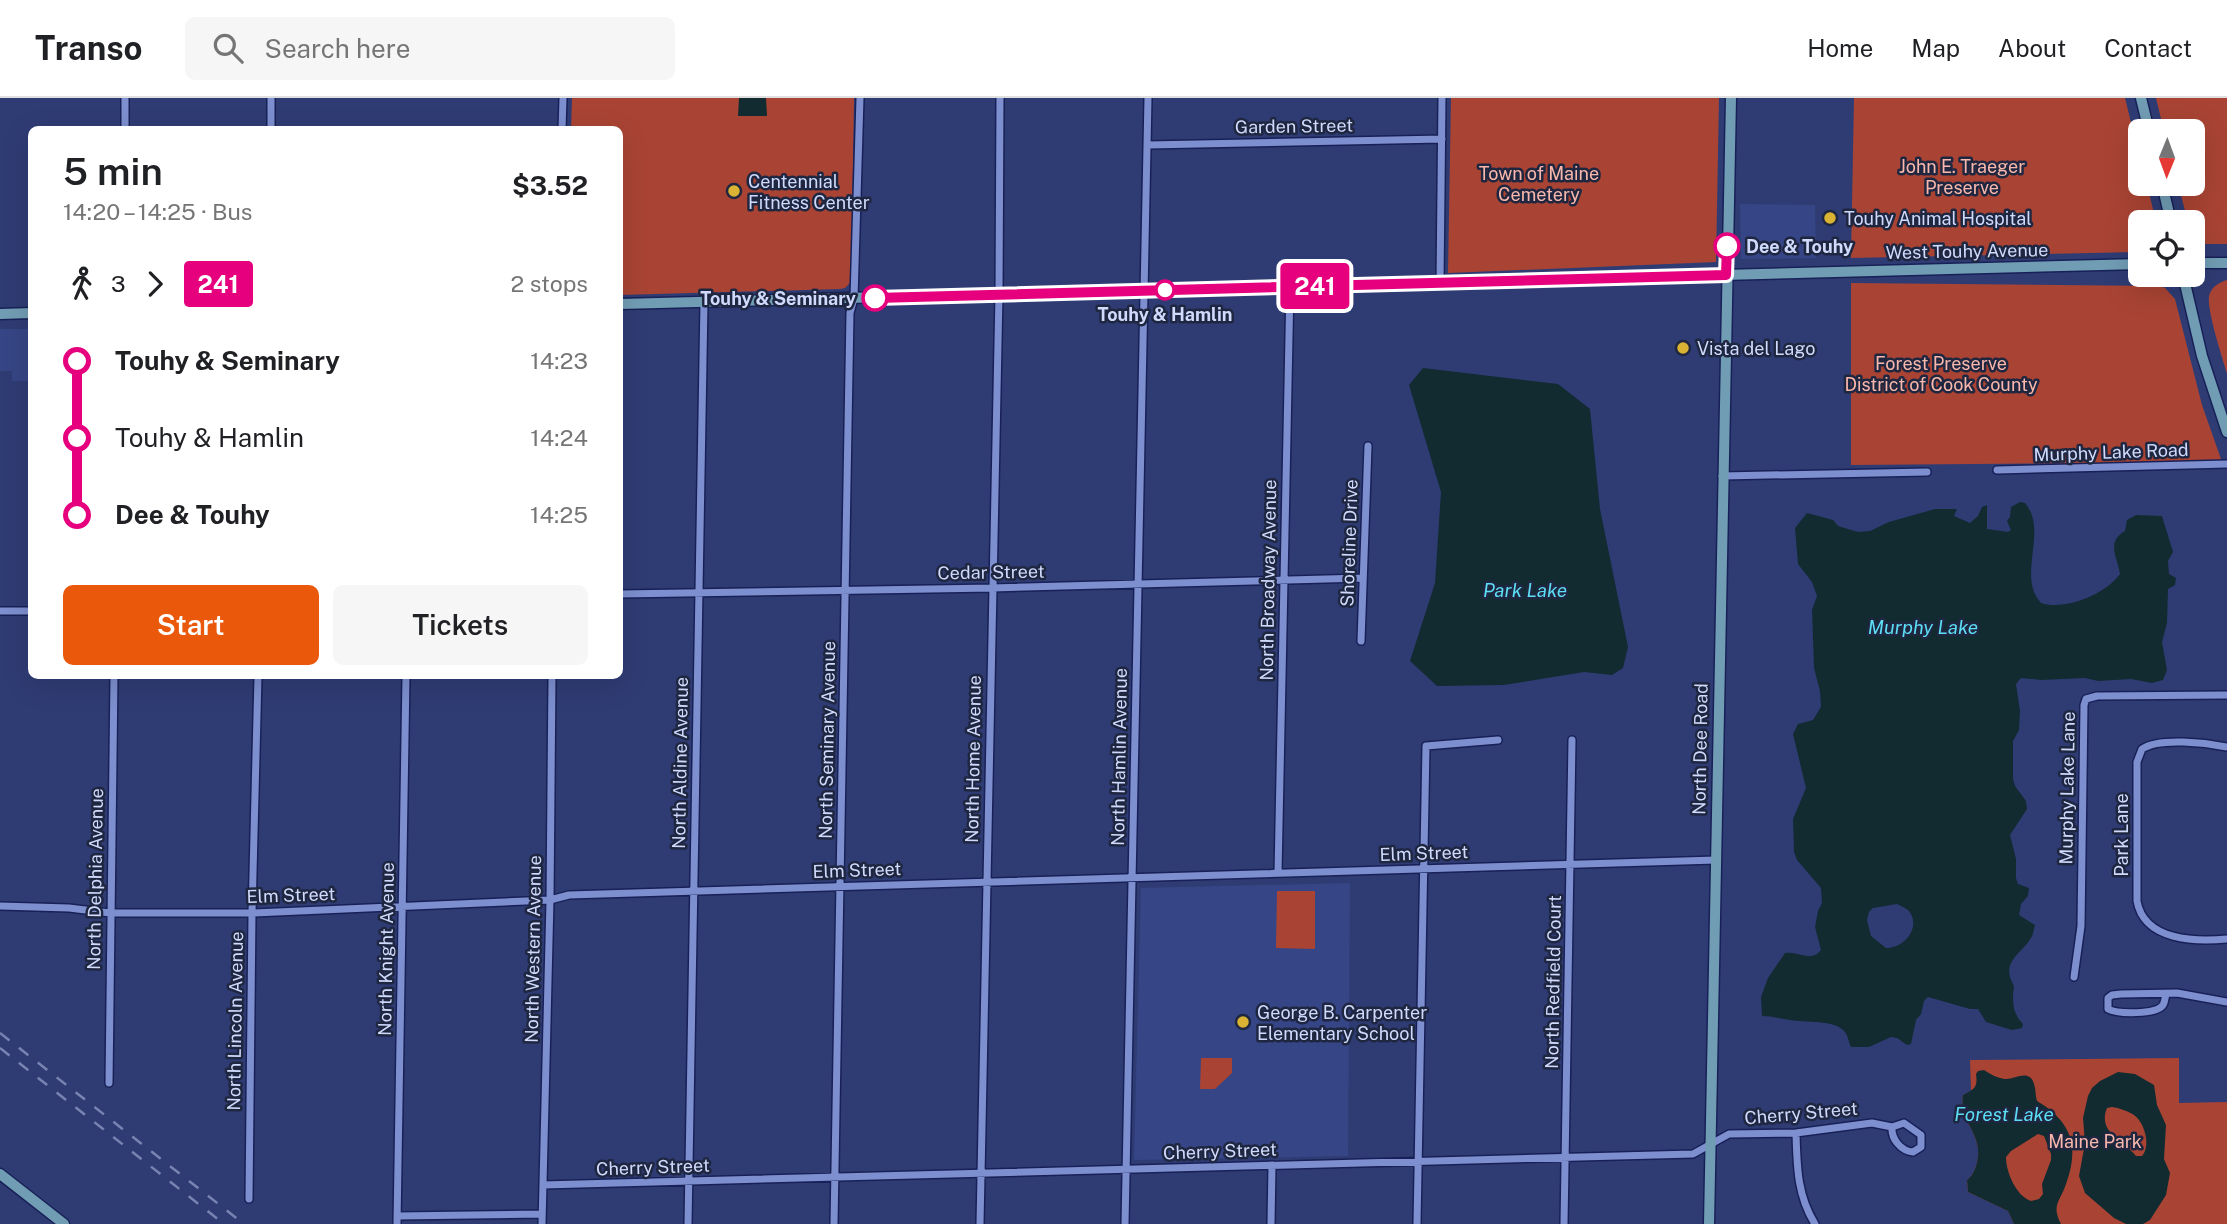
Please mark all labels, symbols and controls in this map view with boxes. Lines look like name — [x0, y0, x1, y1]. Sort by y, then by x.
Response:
search box — [185, 17, 675, 80]
text: Transo — [35, 29, 143, 67]
icon: search — [209, 29, 247, 67]
text: Search here — [265, 33, 411, 64]
text: Home — [1807, 34, 1873, 62]
text: Map — [1911, 34, 1960, 62]
text: About — [1998, 34, 2066, 62]
text: Contact — [2104, 34, 2192, 62]
street label: Garden Street — [1235, 114, 1353, 138]
north arrow — [2128, 119, 2205, 196]
map controls — [2128, 119, 2205, 287]
text: 5 min — [63, 149, 163, 194]
park label: John E. Traeger Preserve — [1899, 156, 2025, 198]
park label: Town of Maine Cemetery — [1479, 163, 1599, 205]
text: $3.52 — [512, 170, 588, 201]
place label: Centennial Fitness Center — [748, 171, 870, 213]
marker: Centennial Fitness Center — [726, 183, 742, 199]
text: 14:20 – 14:25 · Bus — [63, 198, 252, 225]
place label: Touhy Animal Hospital — [1844, 208, 2032, 229]
marker: Touhy Animal Hospital — [1822, 210, 1838, 226]
button: locate — [2128, 210, 2205, 287]
marker: Dee & Touhy — [1714, 233, 1740, 259]
place label: Dee & Touhy — [1746, 236, 1853, 257]
street label: West Touhy Avenue — [1885, 239, 2049, 263]
line badge: 241 — [1275, 263, 1355, 309]
icon: walk — [63, 265, 101, 303]
icon: forward — [136, 265, 174, 303]
text: 3 — [111, 270, 126, 297]
text: 241 — [198, 270, 239, 298]
text: 2 stops — [510, 270, 588, 297]
text: 241 — [1294, 272, 1336, 300]
marker: Touhy & Hamlin — [1155, 280, 1175, 300]
marker: Touhy & Seminary — [862, 285, 888, 311]
place label: Touhy & Seminary — [700, 288, 856, 309]
place label: Touhy & Hamlin — [1098, 304, 1232, 325]
place label: Vista del Lago — [1697, 338, 1815, 359]
marker: Vista del Lago — [1675, 340, 1691, 356]
text: Touhy & Seminary — [115, 345, 340, 376]
text: 14:23 — [530, 347, 588, 374]
park label: Forest Preserve District of Cook County — [1844, 353, 2038, 395]
text: Touhy & Hamlin — [115, 422, 304, 453]
text: 14:24 — [530, 424, 588, 451]
street label: Murphy Lake Road — [2033, 439, 2189, 465]
street label: North Broadway Avenue — [1256, 479, 1280, 681]
street label: Shoreline Drive — [1336, 479, 1362, 607]
text: Dee & Touhy — [115, 499, 270, 530]
text: 14:25 — [530, 501, 588, 528]
street label: Cedar Street — [937, 561, 1045, 583]
water label: Park Lake — [1483, 579, 1567, 601]
button: Start — [63, 585, 319, 665]
button: Tickets — [333, 585, 588, 665]
water label: Murphy Lake — [1868, 616, 1978, 638]
street label: North Seminary Avenue — [815, 641, 839, 839]
street label: North Hamlin Avenue — [1107, 668, 1131, 846]
street label: North Home Avenue — [961, 675, 985, 843]
street label: North Aldine Avenue — [668, 677, 692, 849]
street label: North Dee Road — [1688, 683, 1712, 815]
street label: Murphy Lake Lane — [2055, 711, 2079, 865]
street label: North Delphia Avenue — [83, 788, 107, 970]
street label: Park Lane — [2111, 793, 2132, 877]
street label: Elm Street — [1379, 841, 1469, 865]
street label: North Western Avenue — [521, 855, 545, 1043]
street label: Elm Street — [812, 858, 902, 882]
street label: North Knight Avenue — [374, 862, 398, 1036]
street label: Elm Street — [246, 883, 336, 907]
street label: North Redfield Court — [1541, 895, 1565, 1069]
street label: North Lincoln Avenue — [223, 931, 247, 1111]
place label: George B. Carpenter Elementary School — [1257, 1002, 1427, 1044]
marker: George B. Carpenter Elementary School — [1235, 1014, 1251, 1030]
street label: Cherry Street — [1743, 1098, 1859, 1128]
water label: Forest Lake — [1954, 1103, 2054, 1125]
park label: Maine Park — [2048, 1131, 2142, 1152]
street label: Cherry Street — [1163, 1139, 1277, 1163]
street label: Cherry Street — [596, 1155, 710, 1179]

